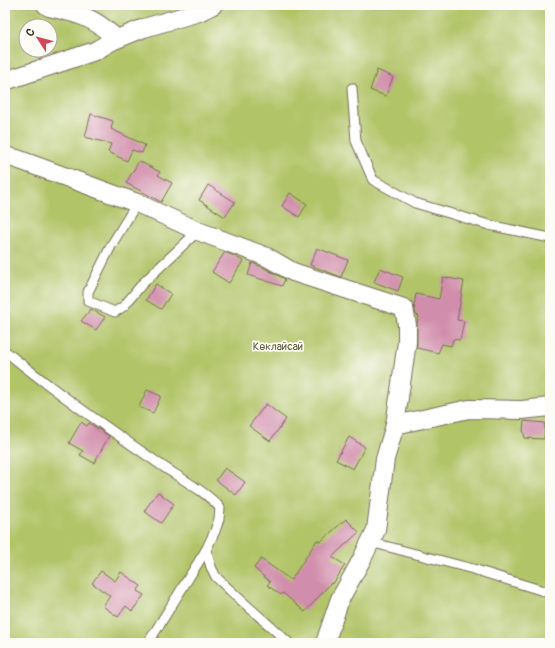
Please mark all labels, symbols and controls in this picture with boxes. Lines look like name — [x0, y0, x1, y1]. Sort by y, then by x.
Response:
north arrow — [18, 18, 58, 58]
text: С — [23, 26, 38, 39]
park label: Көклайсай — [253, 340, 303, 353]

